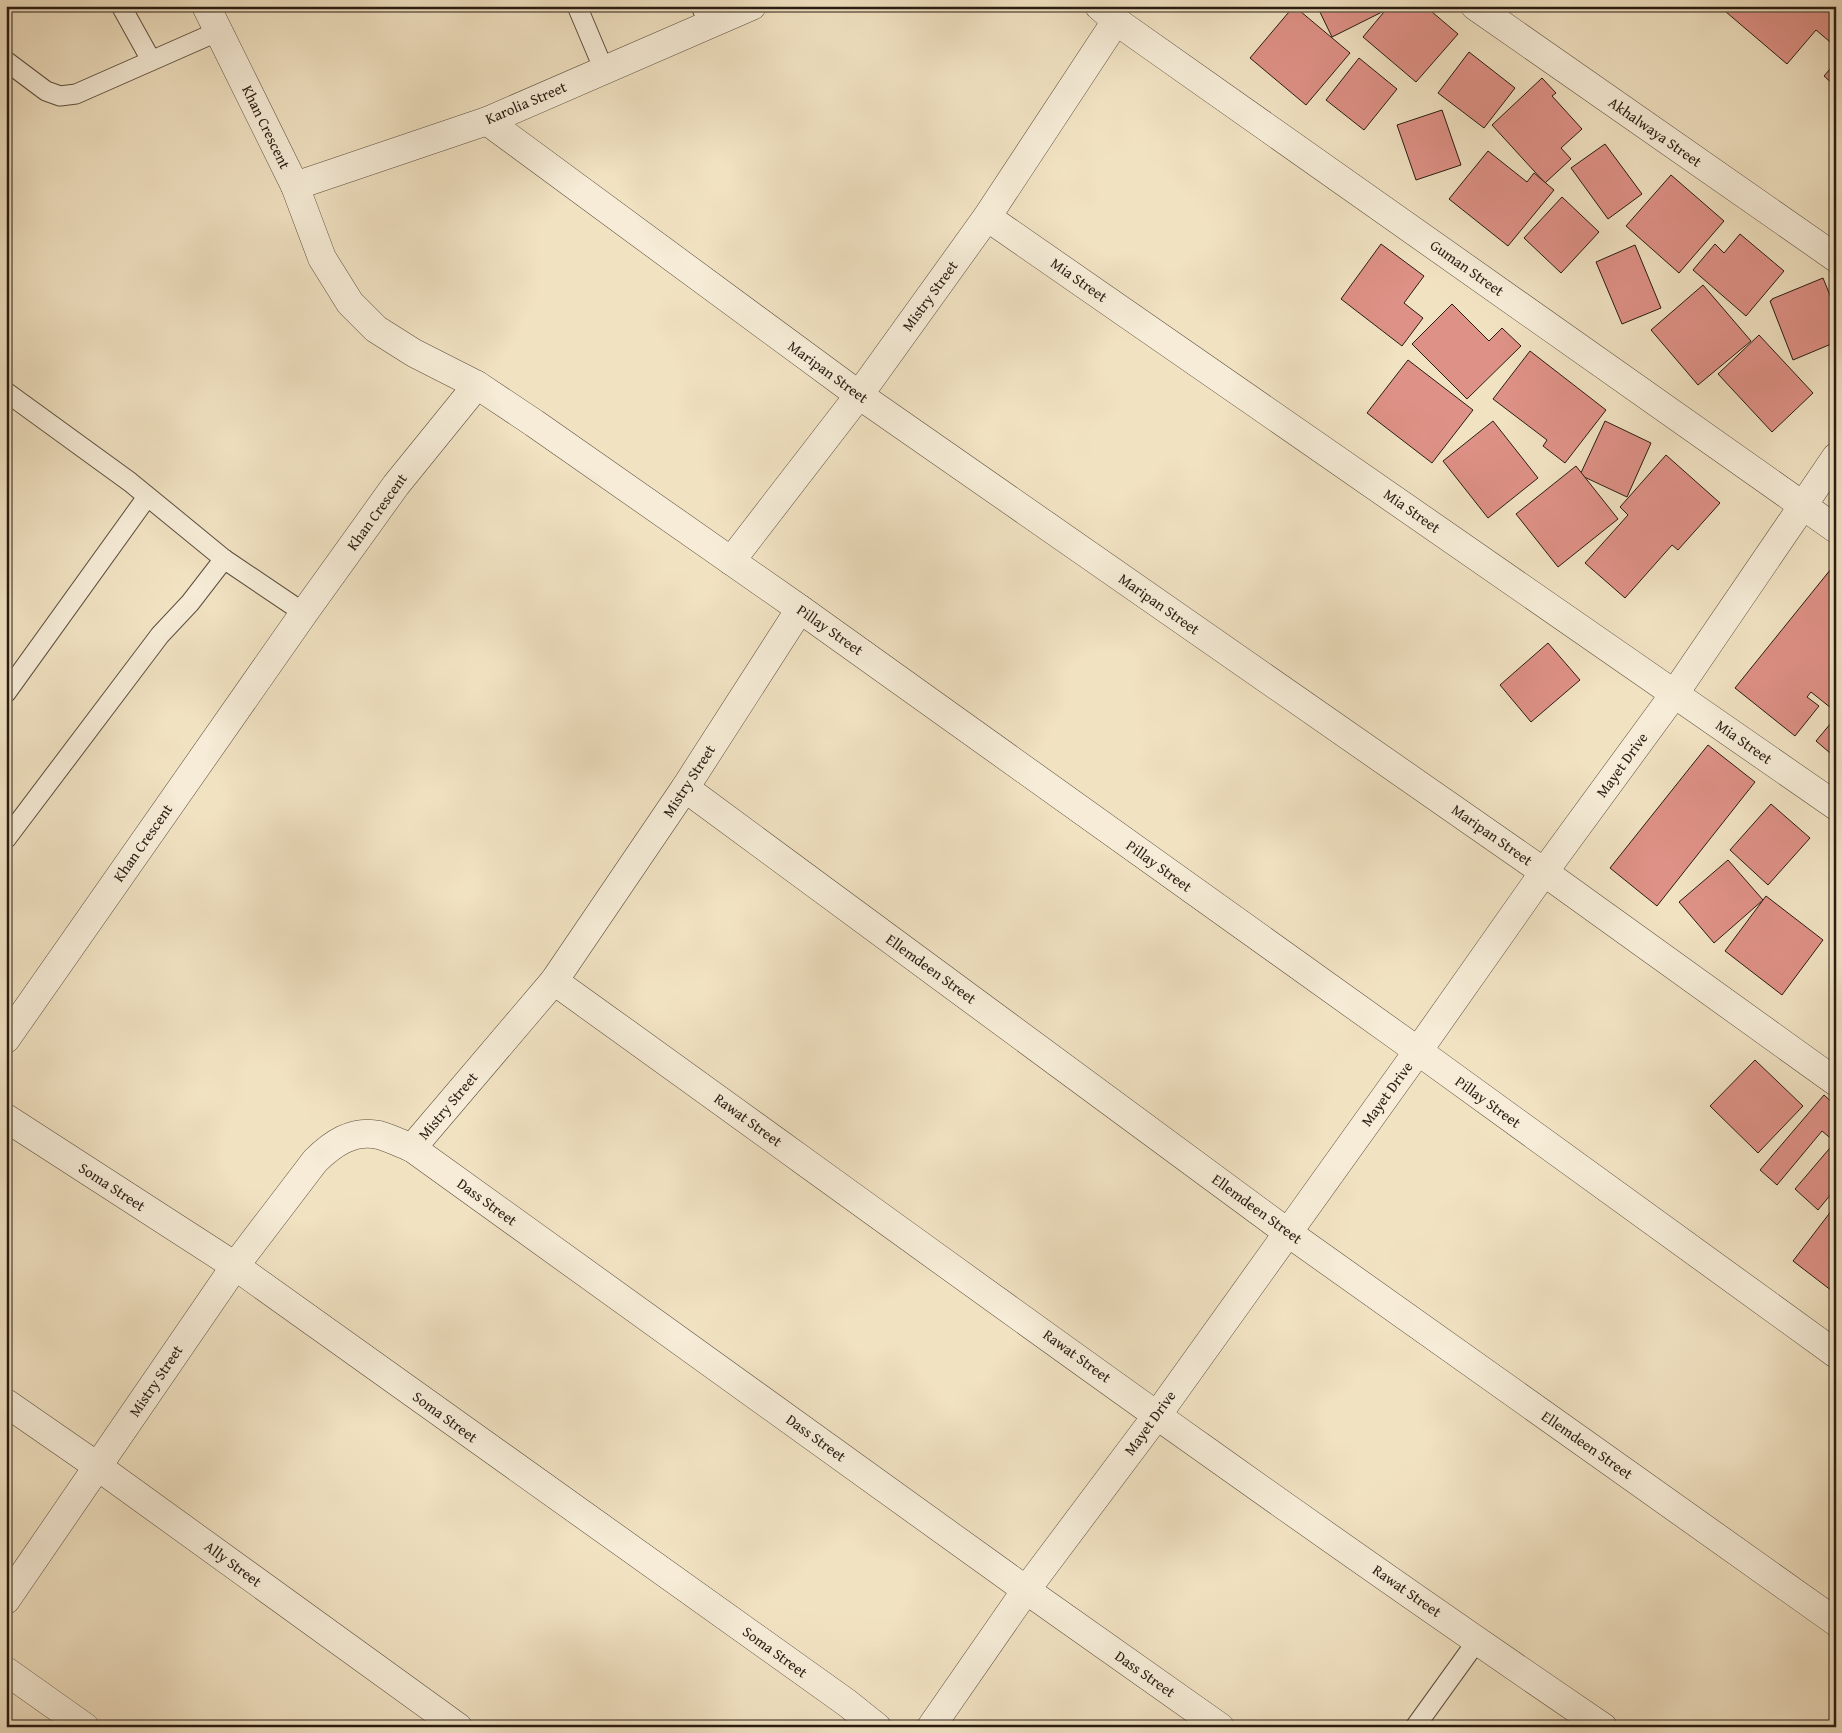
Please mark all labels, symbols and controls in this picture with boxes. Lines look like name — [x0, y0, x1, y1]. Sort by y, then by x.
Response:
street label: Karolia Street — [482, 76, 570, 129]
street label: Khan Crescent — [237, 81, 296, 173]
street label: Akhalwaya Street — [1604, 92, 1707, 172]
street label: Guman Street — [1426, 234, 1509, 301]
street label: Mia Street — [1047, 252, 1112, 307]
street label: Mistry Street — [897, 256, 963, 335]
street label: Maripan Street — [784, 335, 873, 408]
street label: Khan Crescent — [341, 468, 412, 555]
street label: Mia Street — [1380, 483, 1445, 538]
street label: Maripan Street — [1115, 568, 1205, 640]
street label: Pillay Street — [793, 599, 868, 661]
street label: Mia Street — [1712, 714, 1777, 769]
street label: Mayet Drive — [1591, 728, 1652, 802]
street label: Mistry Street — [657, 740, 720, 821]
street label: Khan Crescent — [108, 799, 178, 886]
street label: Maripan Street — [1448, 799, 1538, 871]
street label: Pillay Street — [1122, 835, 1197, 897]
street label: Ellemdeen Street — [882, 929, 981, 1009]
street label: Mayet Drive — [1356, 1057, 1417, 1131]
street label: Mistry Street — [413, 1067, 483, 1144]
street label: Pillay Street — [1451, 1071, 1526, 1133]
street label: Rawat Street — [710, 1088, 787, 1152]
street label: Soma Street — [75, 1157, 150, 1216]
street label: Ellemdeen Street — [1208, 1169, 1307, 1249]
street label: Dass Street — [453, 1173, 522, 1231]
street label: Rawat Street — [1039, 1324, 1116, 1388]
street label: Mistry Street — [124, 1340, 188, 1421]
street label: Soma Street — [409, 1386, 483, 1448]
street label: Mayet Drive — [1119, 1386, 1180, 1460]
street label: Ellemdeen Street — [1537, 1405, 1638, 1484]
street label: Dass Street — [782, 1409, 851, 1467]
street label: Ally Street — [200, 1536, 267, 1592]
street label: Rawat Street — [1369, 1559, 1446, 1622]
street label: Soma Street — [739, 1621, 813, 1683]
street label: Dass Street — [1111, 1645, 1180, 1702]

